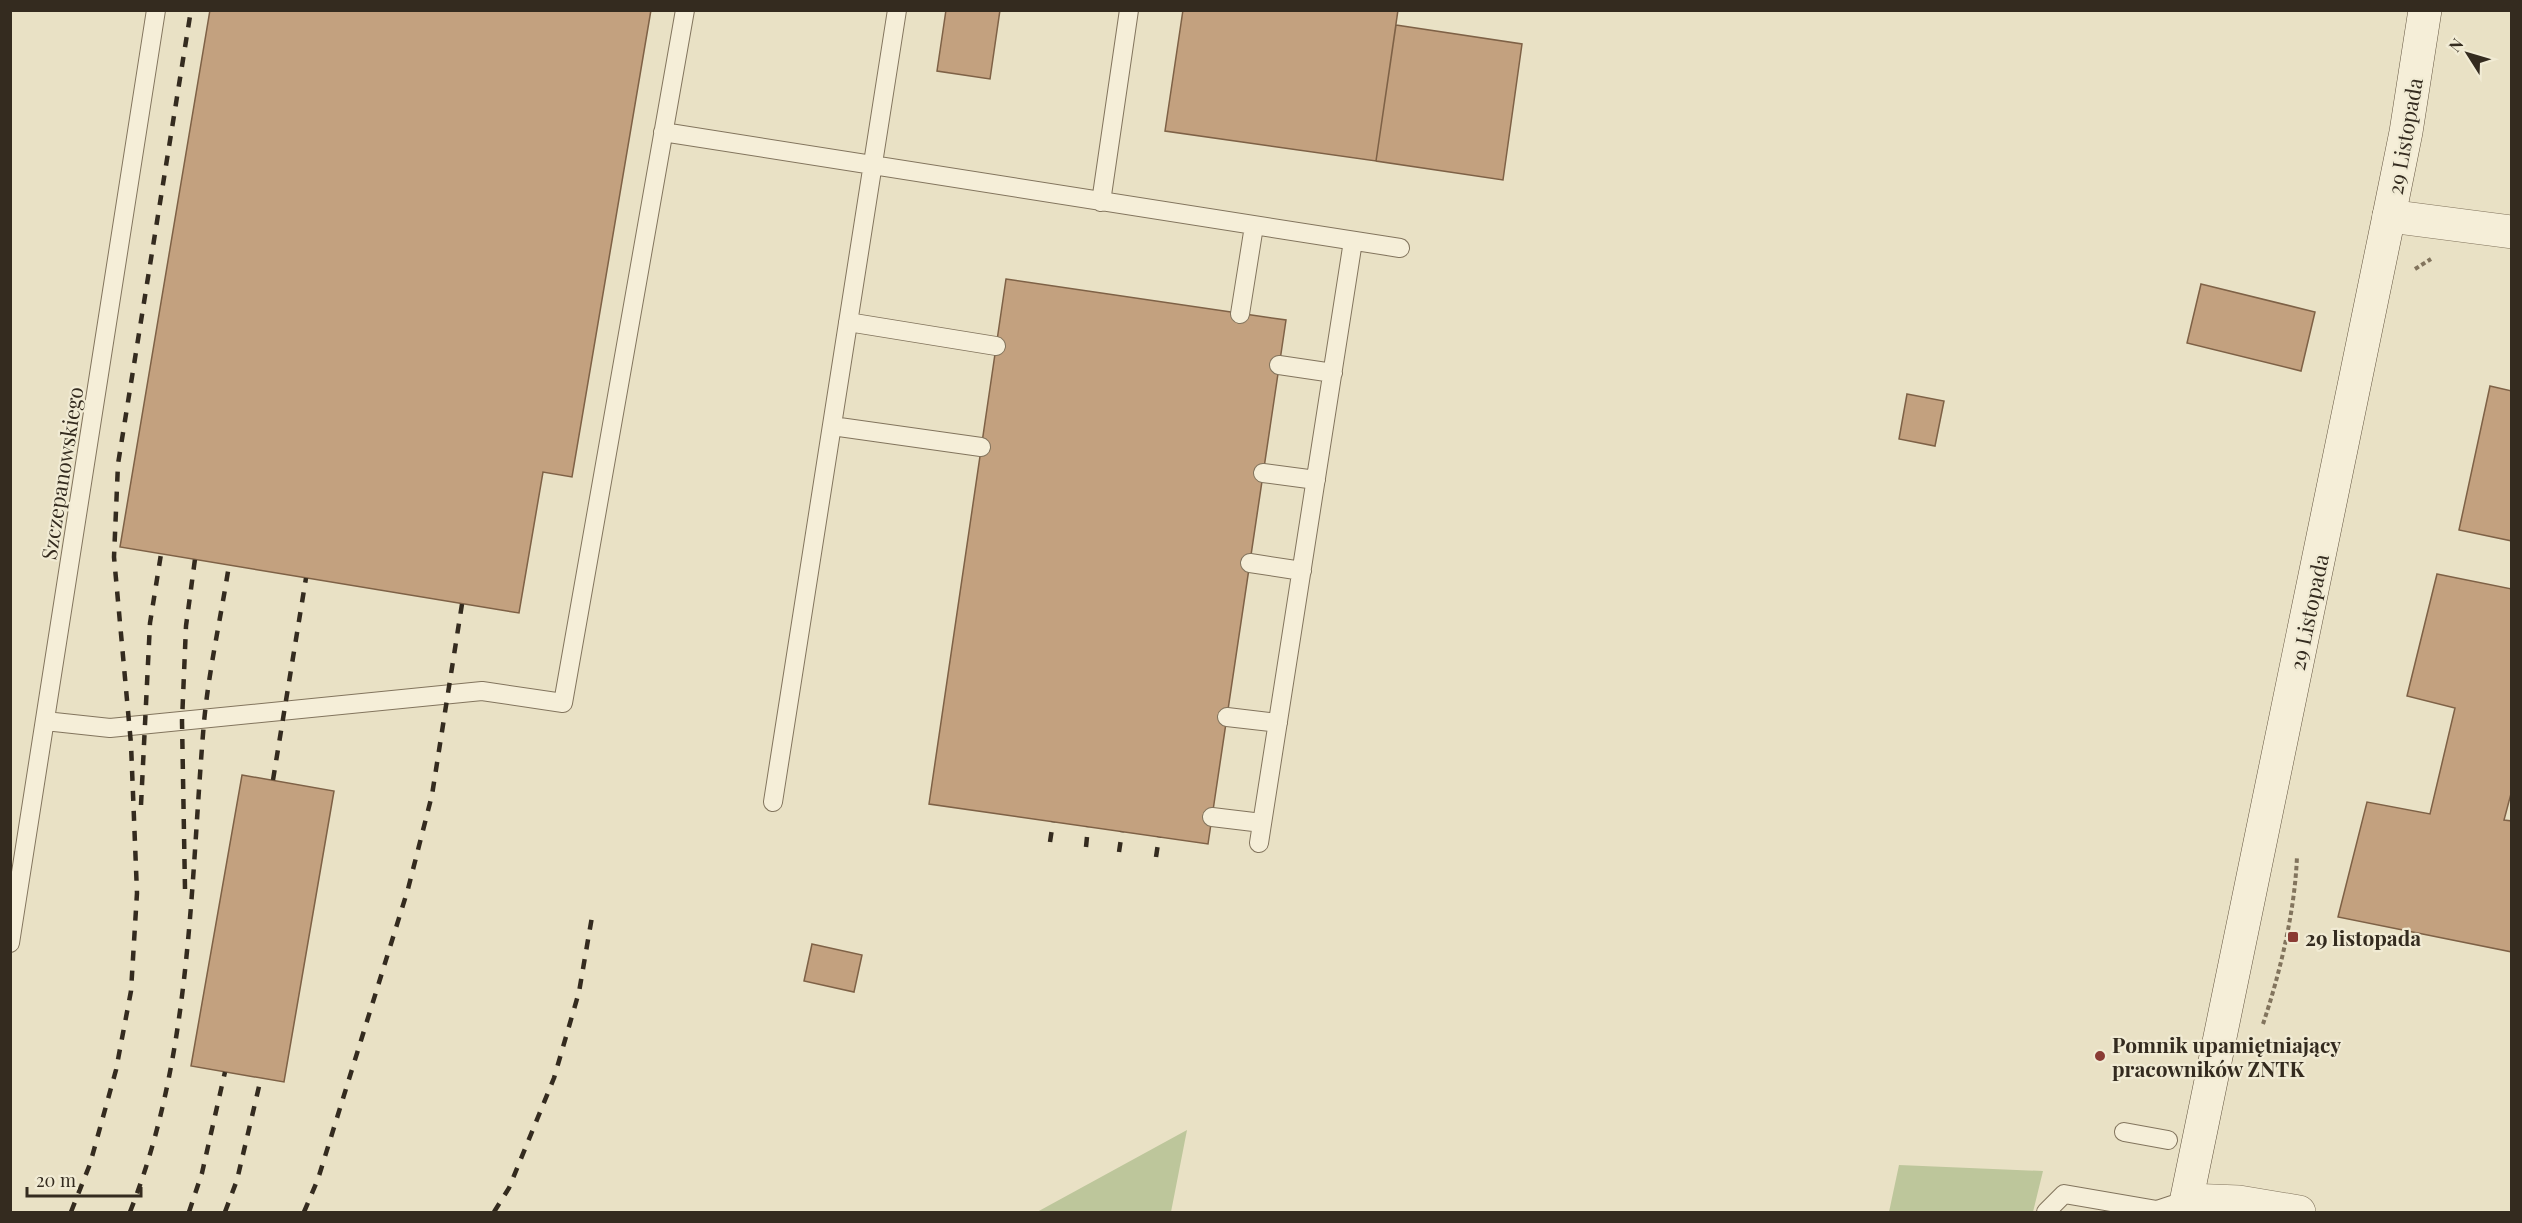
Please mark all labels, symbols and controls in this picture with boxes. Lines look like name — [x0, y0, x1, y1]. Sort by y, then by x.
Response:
north arrow — [2438, 24, 2498, 84]
text: N — [2444, 33, 2468, 56]
street label: 29 Listopada — [2380, 75, 2428, 197]
street label: Szczepanowskiego — [33, 384, 89, 562]
street label: 29 Listopada — [2282, 551, 2334, 673]
place label: 29 listopada — [2305, 923, 2421, 951]
marker: 29 listopada — [2286, 930, 2300, 944]
place label: Pomnik upamiętniający pracowników ZNTK — [2112, 1030, 2341, 1082]
marker: Pomnik upamiętniający pracowników ZNTK — [2093, 1049, 2107, 1063]
scale bar — [27, 1160, 141, 1198]
text: 20 m — [36, 1168, 76, 1192]

